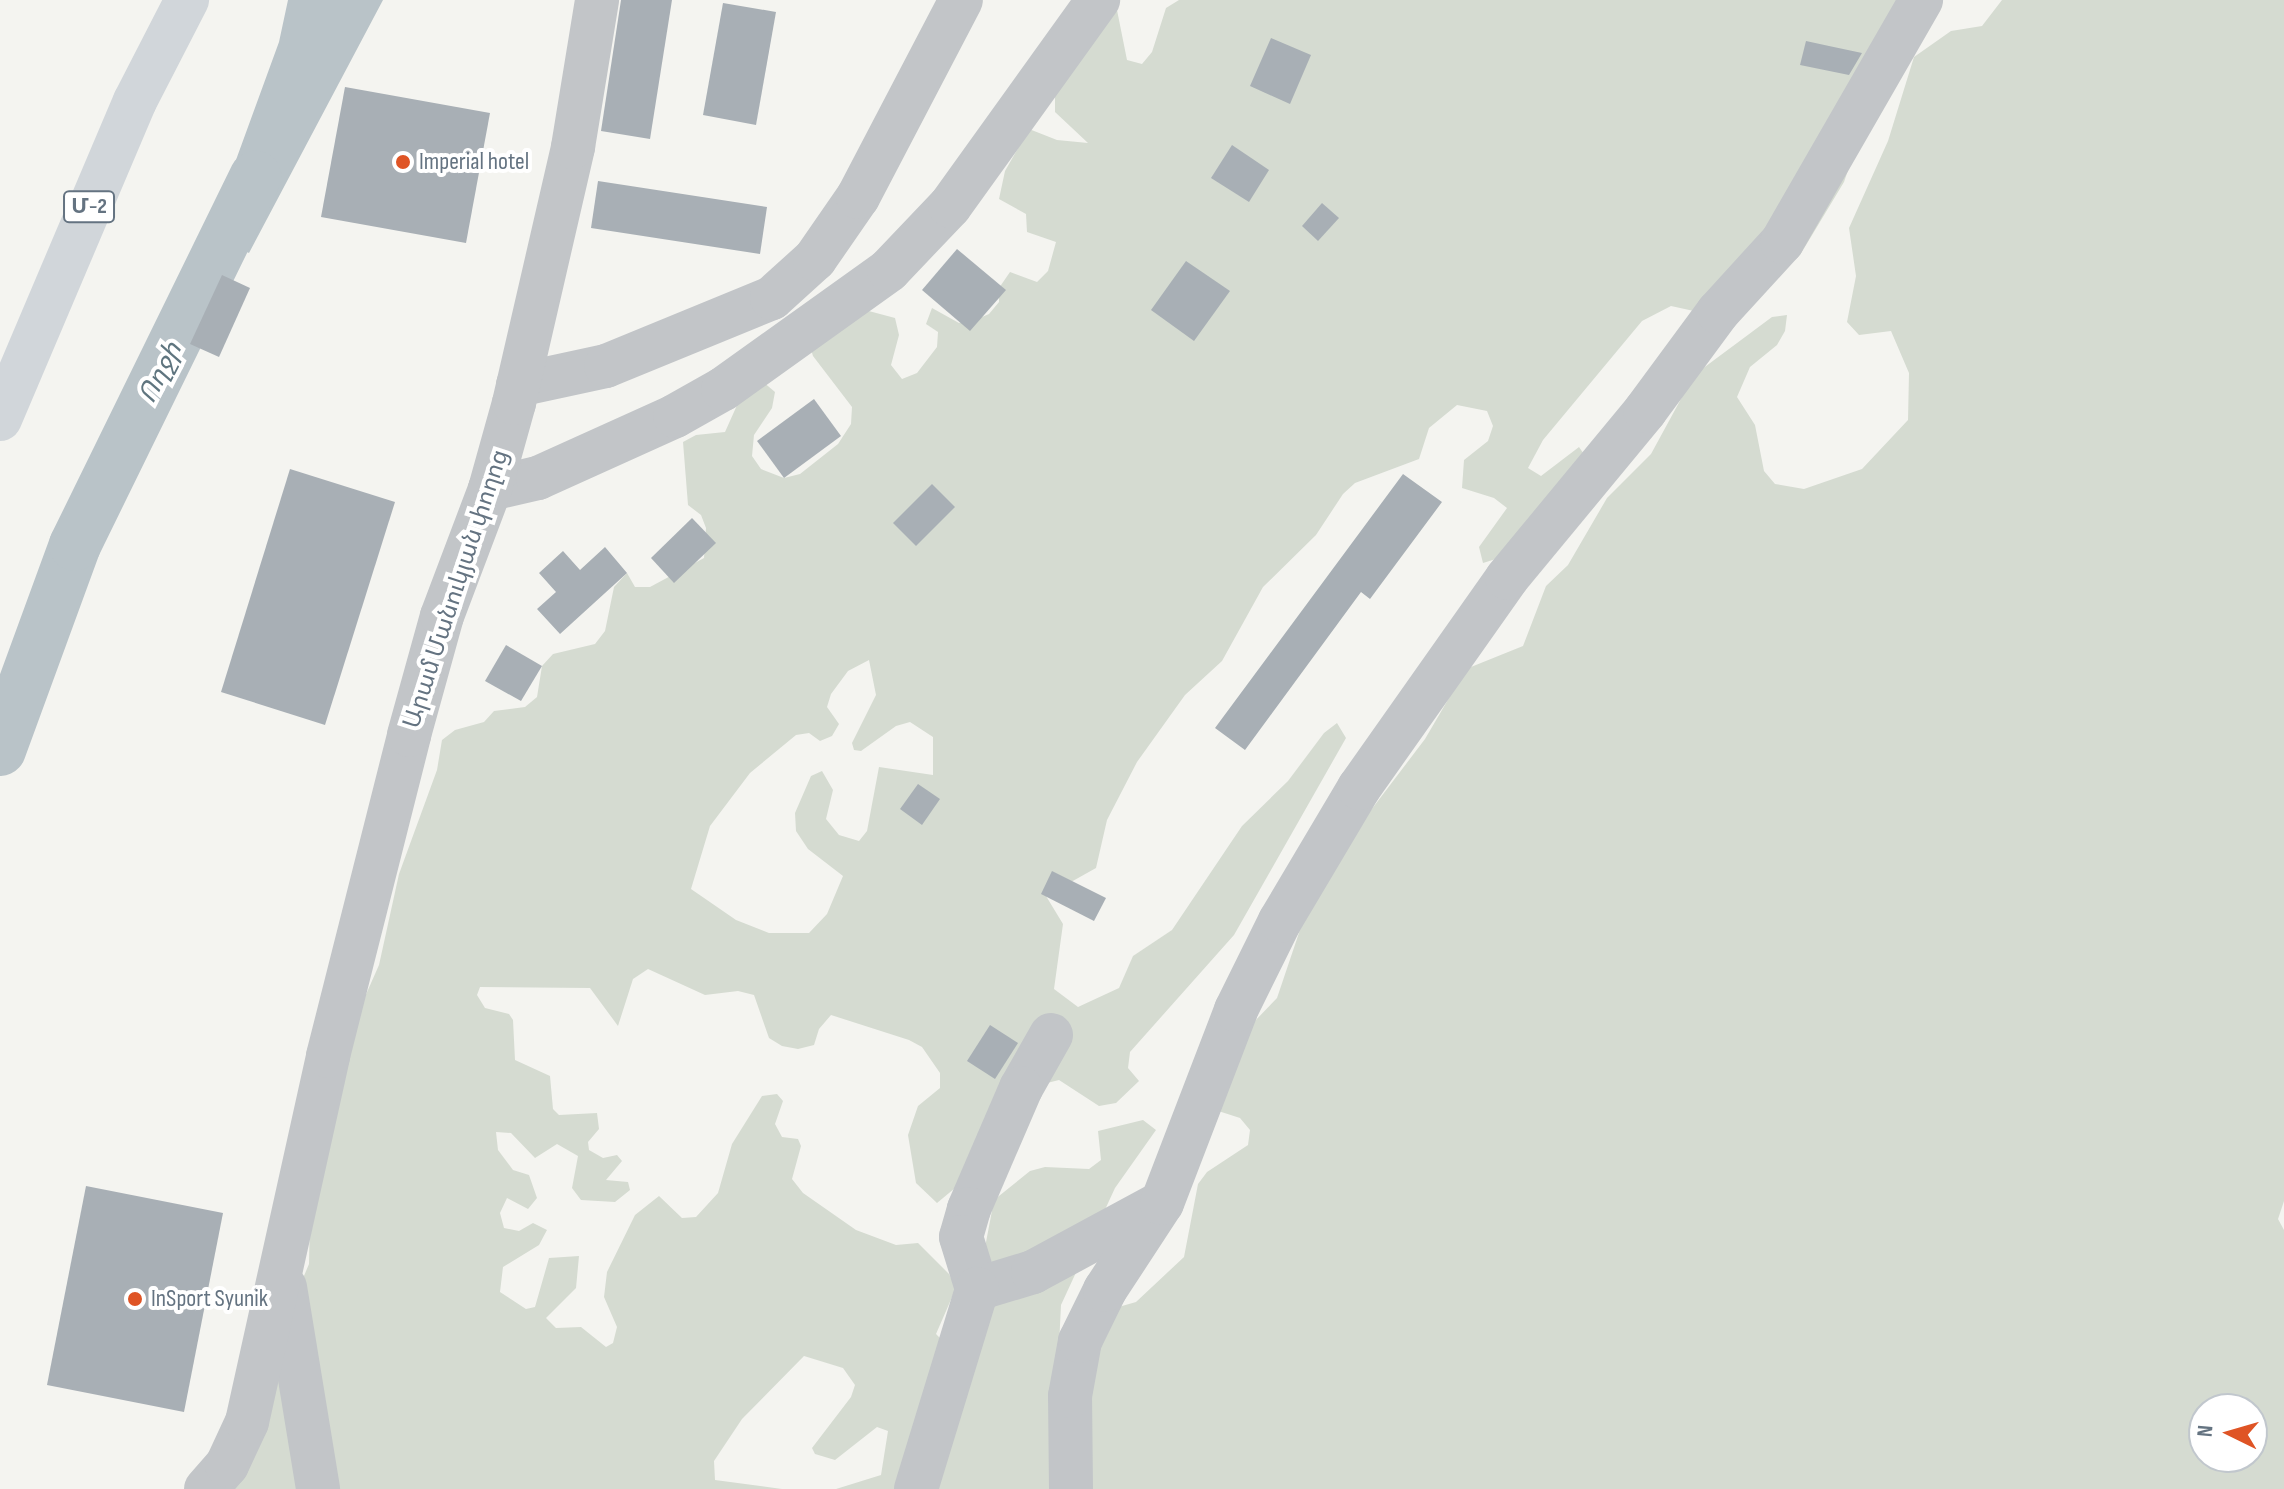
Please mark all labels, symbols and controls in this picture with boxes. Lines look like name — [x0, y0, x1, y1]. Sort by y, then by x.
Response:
place label: Imperial hotel — [419, 148, 529, 176]
marker: Imperial hotel — [394, 153, 412, 171]
road number: Մ-2 — [63, 189, 115, 225]
water label: Ողջի — [133, 337, 189, 409]
street label: Արամ Մանուկյան փողոց — [397, 446, 515, 732]
place label: InSport Syunik — [151, 1285, 268, 1313]
marker: InSport Syunik — [126, 1290, 144, 1308]
north arrow — [2188, 1393, 2268, 1473]
text: N — [2192, 1424, 2220, 1438]

